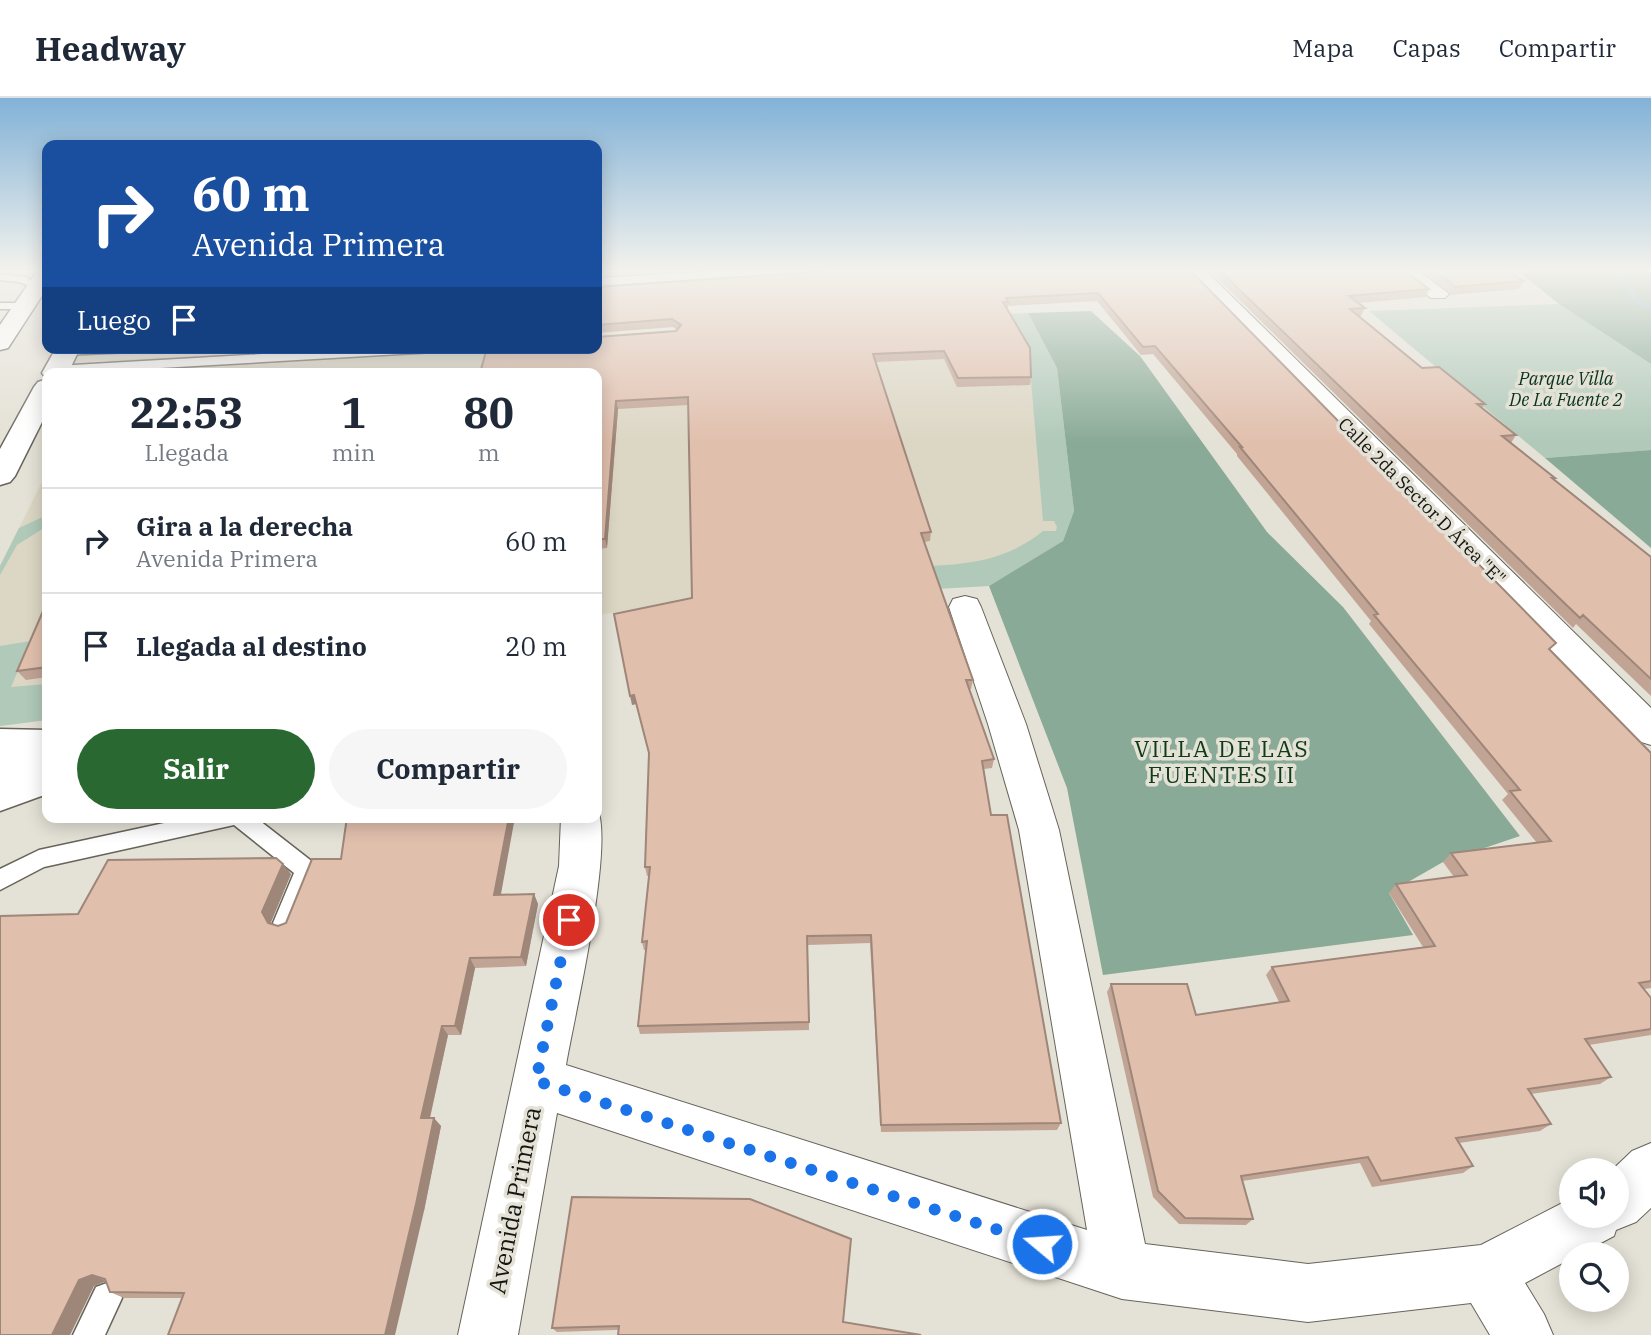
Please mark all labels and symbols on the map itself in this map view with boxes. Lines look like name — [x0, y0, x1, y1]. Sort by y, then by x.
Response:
park label: Parque Villa De La Fuente 2 — [1508, 367, 1623, 411]
street label: Calle 2da Sector D Área "E" — [1333, 412, 1511, 590]
district label: VILLA DE LAS FUENTES II — [1134, 733, 1310, 789]
pin — [539, 890, 599, 950]
street label: Avenida Primera — [480, 1104, 548, 1296]
position arrow — [1005, 1207, 1079, 1281]

